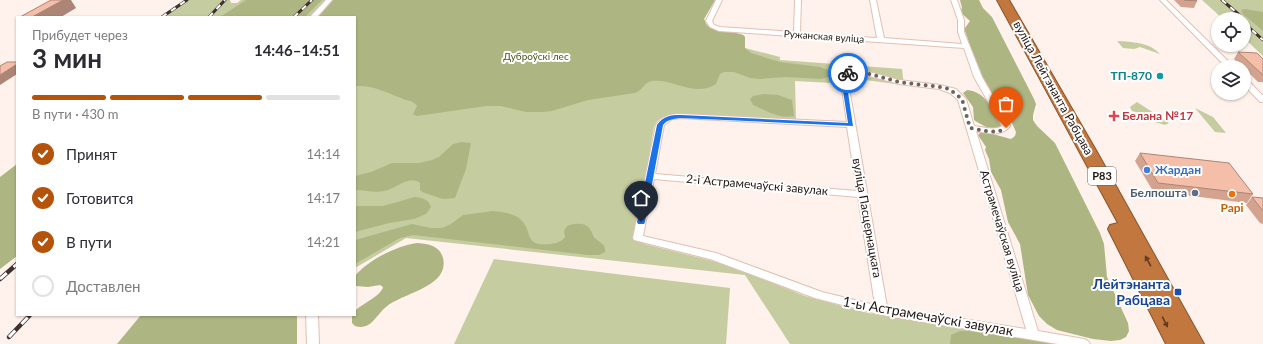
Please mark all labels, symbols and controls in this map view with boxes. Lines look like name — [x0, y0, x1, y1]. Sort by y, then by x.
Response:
map controls — [1211, 12, 1251, 100]
button: locate — [1211, 12, 1251, 52]
street label: вуліца Лейтэнанта Рабцава — [1010, 18, 1097, 157]
text: Прибудет через — [32, 27, 128, 43]
street label: Ружанская вуліца — [783, 27, 865, 45]
text: 14:46–14:51 — [254, 41, 340, 59]
text: 3 мин — [32, 42, 102, 74]
park label: Дуброўскі лес — [503, 50, 569, 62]
courier — [828, 53, 868, 93]
button: layers — [1211, 60, 1251, 100]
icon: bike — [837, 62, 859, 84]
place label: ТП-870 — [1110, 68, 1152, 83]
marker: ТП-870 — [1155, 71, 1165, 81]
pin — [989, 87, 1023, 128]
icon: bag — [995, 93, 1017, 115]
text: В пути · 430 m — [32, 106, 118, 122]
place label: Белана №17 — [1122, 108, 1193, 123]
marker: Белана №17 — [1109, 111, 1119, 121]
icon: check — [32, 143, 54, 165]
text: Принят — [66, 145, 117, 163]
text: 14:14 — [307, 146, 340, 162]
street label: вуліца Пасцернацкага — [850, 157, 885, 279]
place label: Жардан — [1155, 162, 1201, 177]
marker: Жардан — [1142, 165, 1152, 175]
road number: Р83 — [1088, 167, 1116, 185]
street label: Астрамечаўская вуліца — [977, 168, 1028, 294]
street label: 2-і Астрамечаўскі завулак — [685, 171, 829, 198]
pin — [624, 181, 658, 222]
place label: Белпошта — [1130, 185, 1187, 200]
icon: check — [32, 187, 54, 209]
icon: home — [630, 187, 652, 209]
marker: Белпошта — [1190, 188, 1200, 198]
text: Готовится — [66, 189, 133, 207]
marker: Papi — [1227, 189, 1237, 199]
text: 14:17 — [307, 190, 340, 206]
place label: Papi — [1220, 200, 1244, 215]
icon: check — [32, 231, 54, 253]
text: В пути — [66, 233, 112, 251]
text: 14:21 — [307, 234, 340, 250]
one-way arrow — [1144, 255, 1151, 267]
place label: Лейтэнанта Рабцава — [1092, 275, 1170, 308]
text: Доставлен — [66, 277, 141, 295]
marker: Лейтэнанта Рабцава — [1173, 287, 1183, 297]
street label: 1-ы Астрамечаўскі завулак — [841, 292, 1015, 339]
one-way arrow — [1162, 316, 1169, 328]

